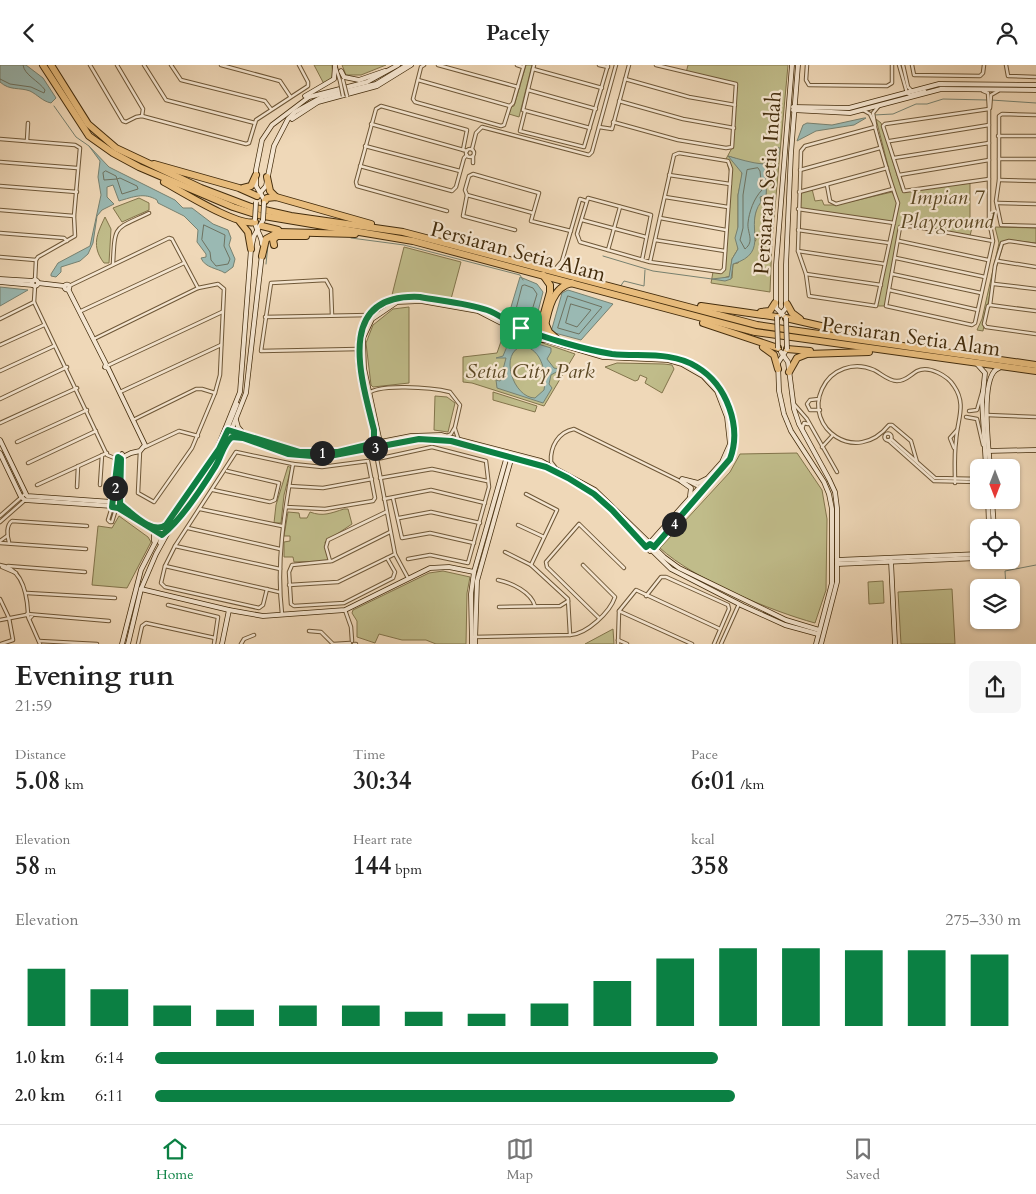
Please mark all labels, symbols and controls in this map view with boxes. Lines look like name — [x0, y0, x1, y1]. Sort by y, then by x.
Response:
text: Pacely — [486, 18, 550, 48]
icon: back — [15, 19, 43, 47]
icon: person — [993, 19, 1021, 47]
street label: Persiaran Setia Indah — [747, 90, 789, 276]
park label: Impian 7 Playground — [900, 183, 995, 236]
street label: Persiaran Setia Alam — [427, 215, 609, 289]
pin — [500, 307, 542, 349]
street label: Persiaran Setia Alam — [820, 310, 1003, 364]
icon: arrive — [507, 314, 535, 342]
park label: Setia City Park — [465, 357, 595, 386]
pin: 3 — [362, 435, 388, 461]
text: 3 — [372, 439, 379, 458]
pin: 1 — [310, 441, 334, 465]
text: 1 — [319, 444, 326, 463]
north arrow — [970, 459, 1020, 509]
map controls — [970, 459, 1020, 629]
pin: 2 — [102, 475, 128, 501]
text: 2 — [112, 479, 119, 498]
pin: 4 — [662, 511, 686, 537]
text: 4 — [671, 515, 678, 534]
button: locate — [970, 519, 1020, 569]
button: layers — [970, 579, 1020, 629]
text: Evening run — [15, 657, 174, 695]
button: share — [969, 661, 1021, 713]
text: 21:59 — [15, 695, 52, 717]
text: Distance — [15, 745, 66, 764]
text: Time — [353, 745, 385, 764]
text: Pace — [691, 745, 718, 764]
text: 5.08 — [15, 764, 61, 798]
text: 30:34 — [353, 764, 411, 798]
text: 6:01 — [691, 764, 737, 798]
text: km — [61, 775, 84, 794]
text: /km — [737, 775, 764, 794]
text: Elevation — [15, 830, 71, 849]
text: Heart rate — [353, 830, 412, 849]
text: kcal — [691, 830, 715, 849]
text: 58 — [15, 849, 41, 883]
text: 144 — [353, 849, 391, 883]
text: 358 — [691, 849, 729, 883]
text: m — [41, 860, 56, 879]
text: bpm — [391, 860, 422, 879]
text: Elevation — [15, 909, 79, 931]
text: 275–330 m — [945, 909, 1021, 931]
text: 1.0 km — [15, 1047, 65, 1069]
text: 6:14 — [95, 1047, 124, 1069]
text: 2.0 km — [15, 1085, 65, 1107]
text: 6:11 — [95, 1085, 124, 1107]
tab: Home — [156, 1135, 194, 1184]
tab: Map — [506, 1135, 534, 1184]
tab: Saved — [846, 1135, 880, 1184]

